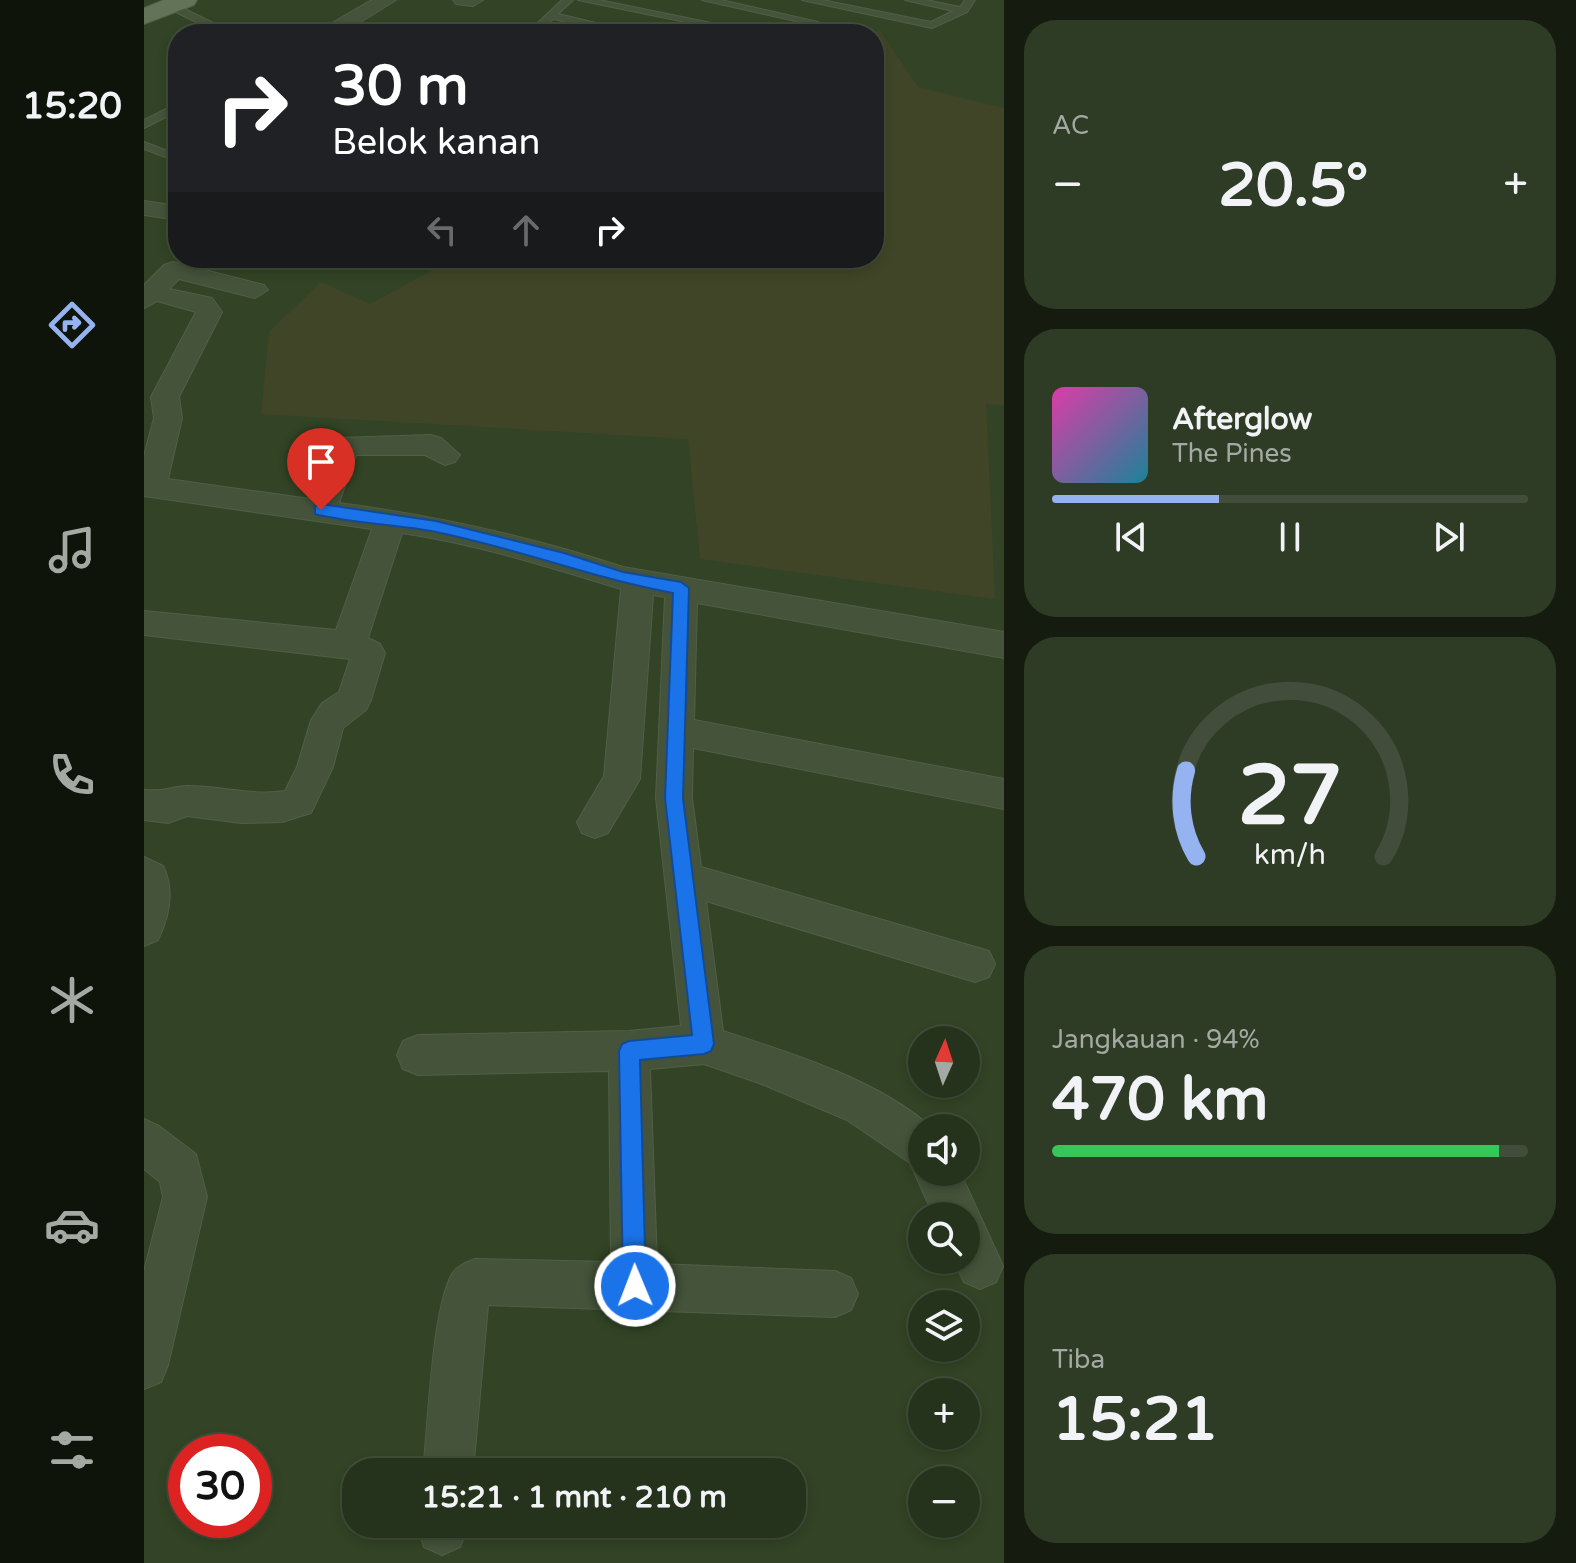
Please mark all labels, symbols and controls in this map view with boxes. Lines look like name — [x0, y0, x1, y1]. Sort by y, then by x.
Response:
text: 30 m — [332, 53, 468, 120]
icon: right — [200, 56, 304, 160]
text: 15:20 — [22, 85, 122, 128]
text: AC — [1052, 110, 1089, 141]
text: Belok kanan — [332, 121, 541, 164]
text: 20.5° — [1218, 150, 1368, 222]
text: − — [1052, 159, 1083, 212]
text: + — [1503, 159, 1528, 212]
icon: left — [420, 208, 464, 252]
icon: ahead — [504, 208, 548, 252]
icon: right — [588, 208, 632, 252]
icon: directions — [44, 297, 100, 353]
text: Afterglow — [1172, 401, 1312, 438]
pin — [287, 428, 355, 510]
text: The Pines — [1172, 438, 1292, 469]
icon: arrive — [299, 440, 343, 484]
icon: previous — [1109, 515, 1153, 559]
icon: pause — [1268, 515, 1312, 559]
icon: next — [1427, 515, 1471, 559]
icon: music — [44, 522, 100, 578]
icon: phone — [44, 747, 100, 803]
text: 27 — [1238, 747, 1342, 847]
text: km/h — [1254, 839, 1326, 873]
icon: climate — [44, 972, 100, 1028]
text: Jangkauan · 94% — [1052, 1024, 1260, 1055]
north arrow — [908, 1026, 980, 1098]
map controls — [908, 1026, 980, 1538]
text: 470 km — [1052, 1064, 1268, 1136]
button: sound — [908, 1114, 980, 1186]
icon: car — [44, 1197, 100, 1253]
button: search — [908, 1202, 980, 1274]
position arrow — [593, 1244, 677, 1328]
button: layers — [908, 1290, 980, 1362]
text: Tiba — [1052, 1344, 1105, 1375]
button: + — [908, 1378, 980, 1450]
text: 15:21 — [1052, 1384, 1218, 1456]
icon: filters — [44, 1422, 100, 1478]
speed limit sign: 30 — [168, 1434, 272, 1538]
button: − — [908, 1466, 980, 1538]
text: 15:21 · 1 mnt · 210 m — [421, 1479, 727, 1516]

